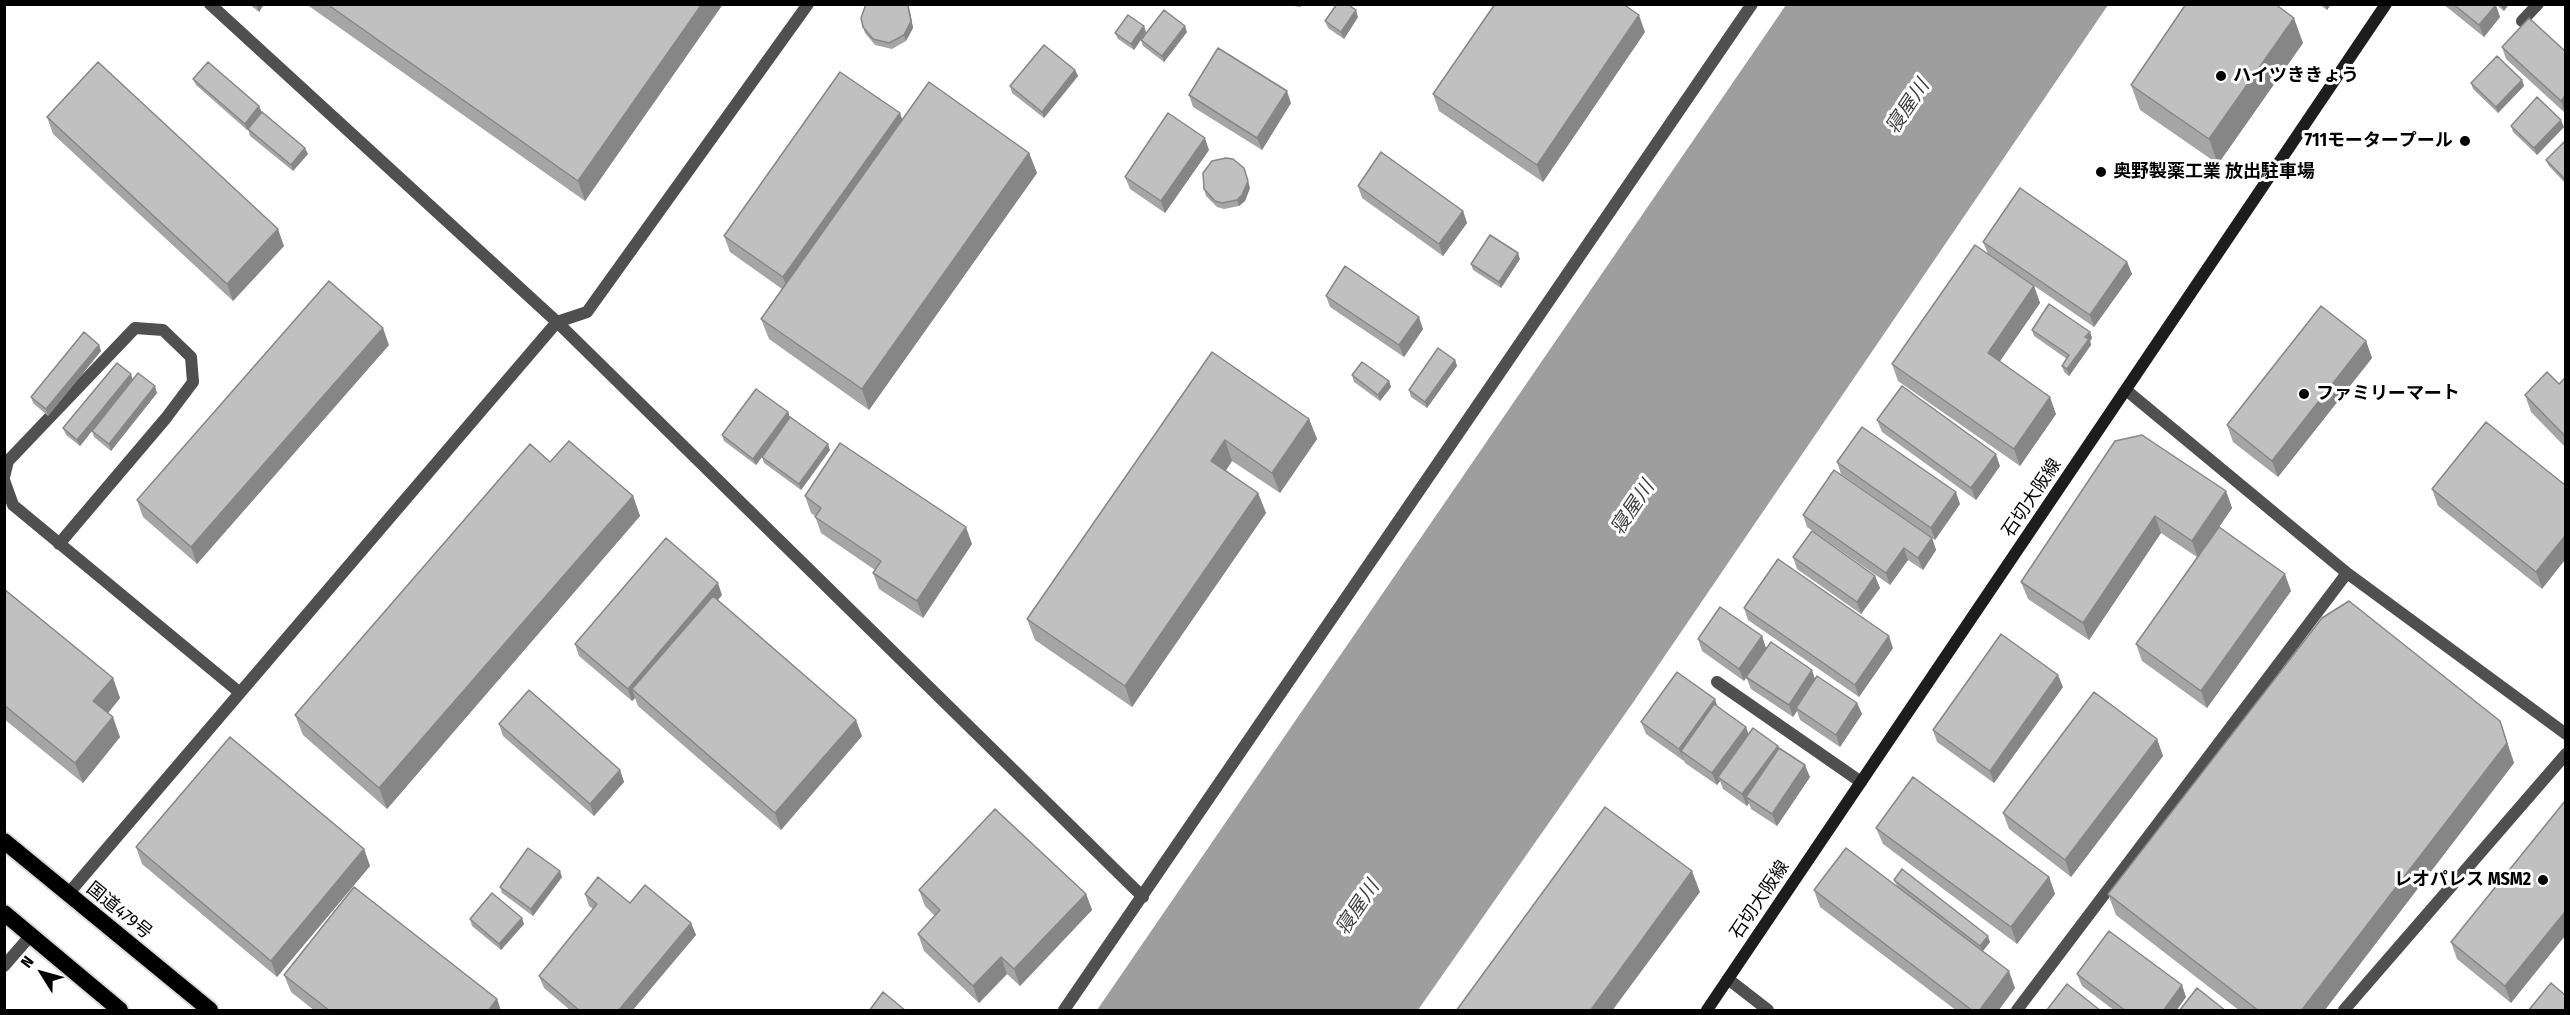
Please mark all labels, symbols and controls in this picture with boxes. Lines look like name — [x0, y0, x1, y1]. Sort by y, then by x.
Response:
place label: ハイツききょう — [2233, 65, 2359, 87]
marker: ハイツききょう — [2214, 69, 2228, 83]
water label: 寝屋川 — [1881, 75, 1935, 139]
place label: 711モータープール — [2305, 130, 2453, 152]
marker: 711モータープール — [2458, 134, 2472, 148]
place label: 奥野製薬工業 放出駐車場 — [2113, 161, 2315, 183]
marker: 奥野製薬工業 放出駐車場 — [2094, 165, 2108, 179]
place label: ファミリーマート — [2316, 383, 2460, 405]
marker: ファミリーマート — [2297, 387, 2311, 401]
street label: 石切大阪線 — [1998, 455, 2066, 541]
water label: 寝屋川 — [1606, 476, 1660, 540]
street label: 石切大阪線 — [1726, 857, 1794, 943]
place label: レオパレス MSM2 — [2394, 869, 2531, 891]
marker: レオパレス MSM2 — [2536, 873, 2550, 887]
water label: 寝屋川 — [1331, 876, 1385, 940]
street label: 国道479号 — [82, 878, 156, 944]
north arrow — [12, 943, 72, 1003]
text: N — [17, 952, 38, 971]

